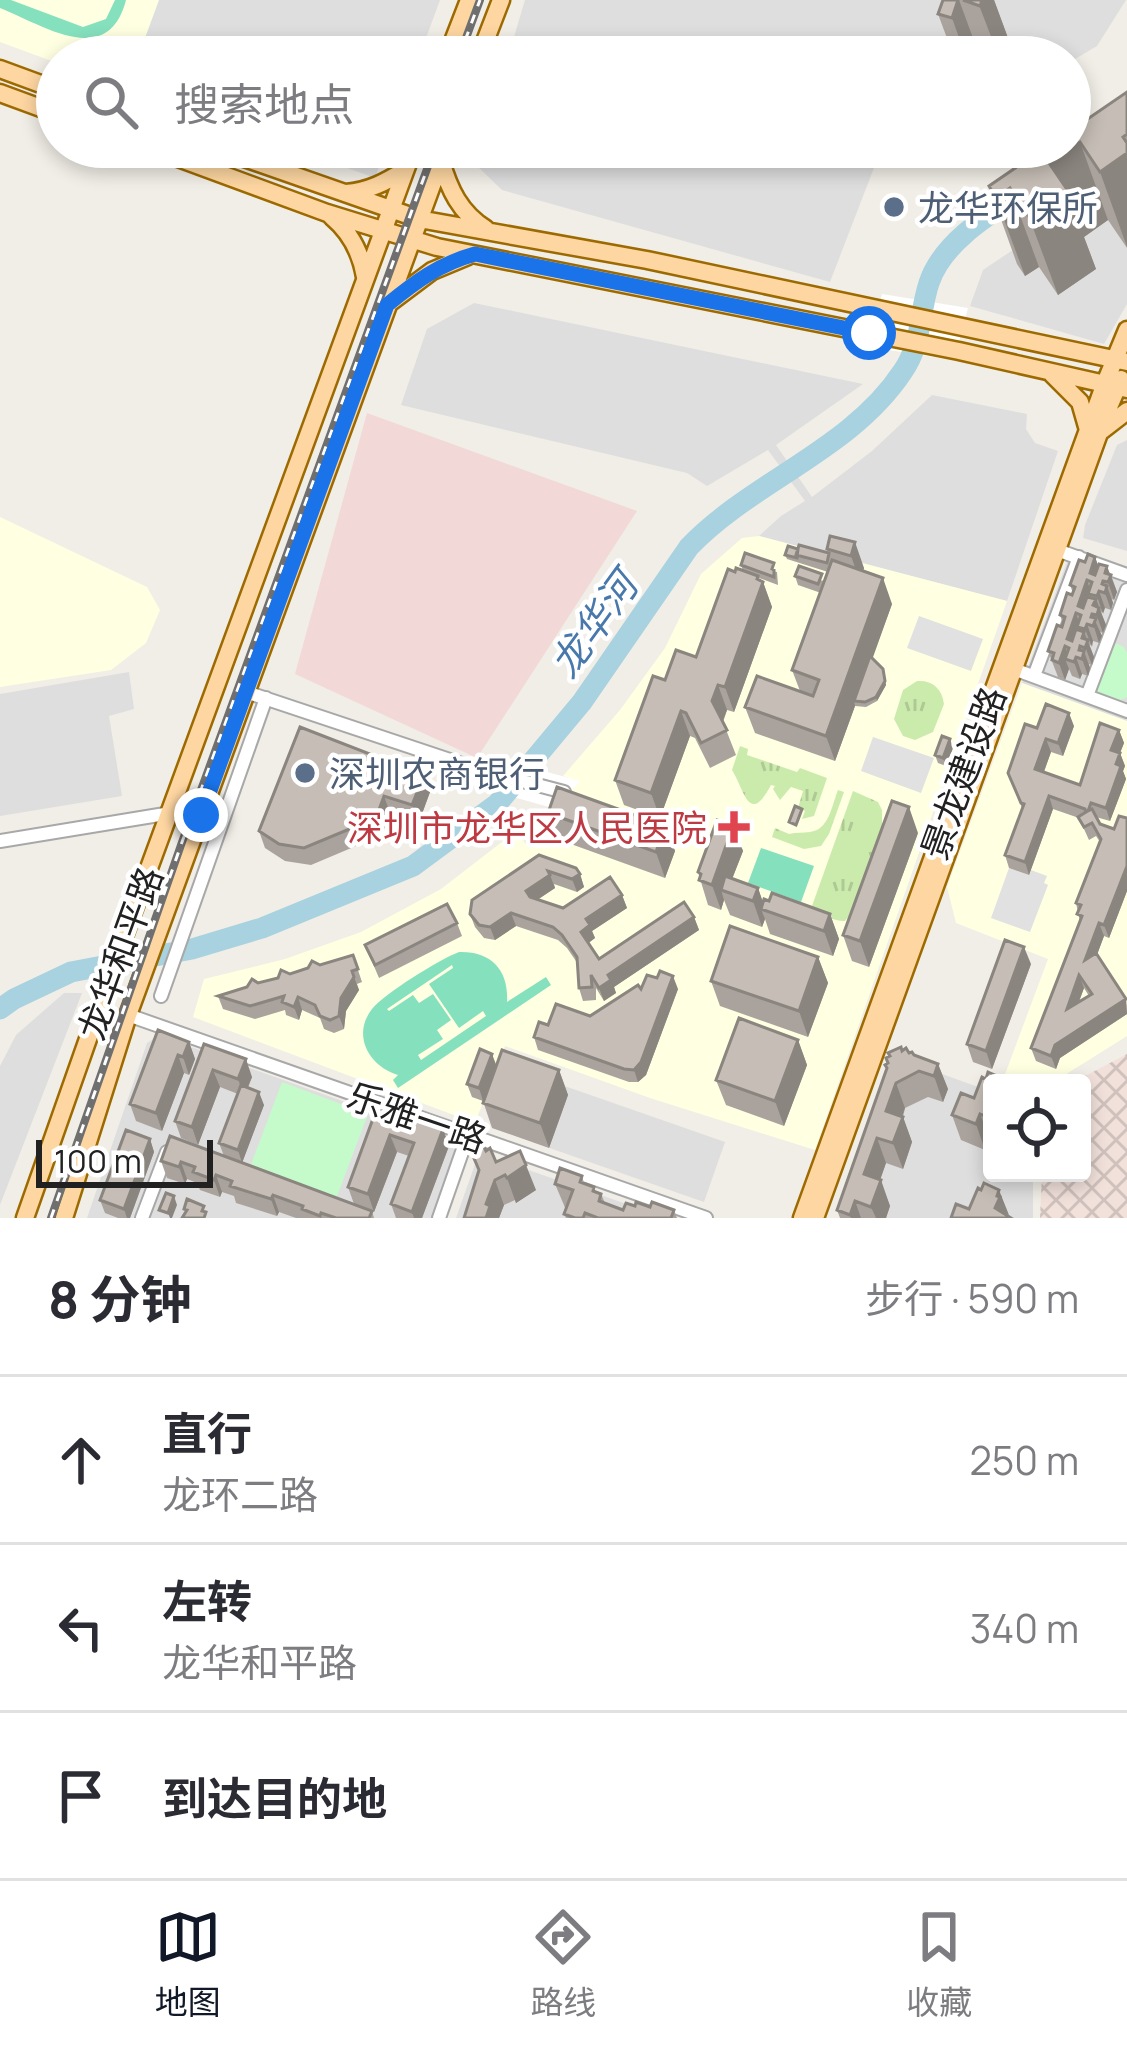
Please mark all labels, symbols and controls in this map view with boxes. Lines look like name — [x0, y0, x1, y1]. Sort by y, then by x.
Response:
search box — [36, 36, 1091, 168]
icon: search — [78, 69, 144, 135]
text: 搜索地点 — [174, 73, 354, 135]
place label: 龙华环保所 — [918, 183, 1098, 232]
marker: 龙华环保所 — [881, 194, 907, 220]
route start — [842, 306, 896, 360]
water label: 龙华河 — [537, 555, 653, 687]
street label: 景龙建设路 — [909, 680, 1017, 866]
place label: 深圳农商银行 — [329, 749, 545, 798]
marker: 深圳农商银行 — [292, 760, 318, 786]
route end — [174, 788, 228, 842]
place label: 深圳市龙华区人民医院 — [347, 803, 707, 852]
marker: 深圳市龙华区人民医院 — [718, 811, 750, 843]
street label: 龙华和平路 — [66, 860, 174, 1046]
street label: 乐雅一路 — [341, 1070, 493, 1164]
map controls — [983, 1074, 1091, 1182]
button: locate — [983, 1074, 1091, 1182]
scale bar — [36, 1134, 213, 1187]
text: 100 m — [54, 1138, 142, 1183]
text: 8 分钟 — [48, 1264, 191, 1333]
text: 步行 · 590 m — [865, 1271, 1079, 1325]
text: 直行 — [162, 1402, 252, 1464]
icon: ahead — [48, 1427, 114, 1493]
text: 250 m — [970, 1433, 1079, 1487]
text: 龙环二路 — [162, 1467, 318, 1521]
text: 左转 — [162, 1570, 252, 1632]
icon: left — [48, 1595, 114, 1661]
text: 340 m — [970, 1601, 1079, 1655]
text: 龙华和平路 — [162, 1635, 357, 1689]
icon: arrive — [48, 1763, 114, 1829]
text: 到达目的地 — [162, 1767, 387, 1829]
tab: 地图 — [155, 1904, 221, 2024]
tab: 路线 — [530, 1904, 596, 2024]
tab: 收藏 — [906, 1904, 972, 2024]

